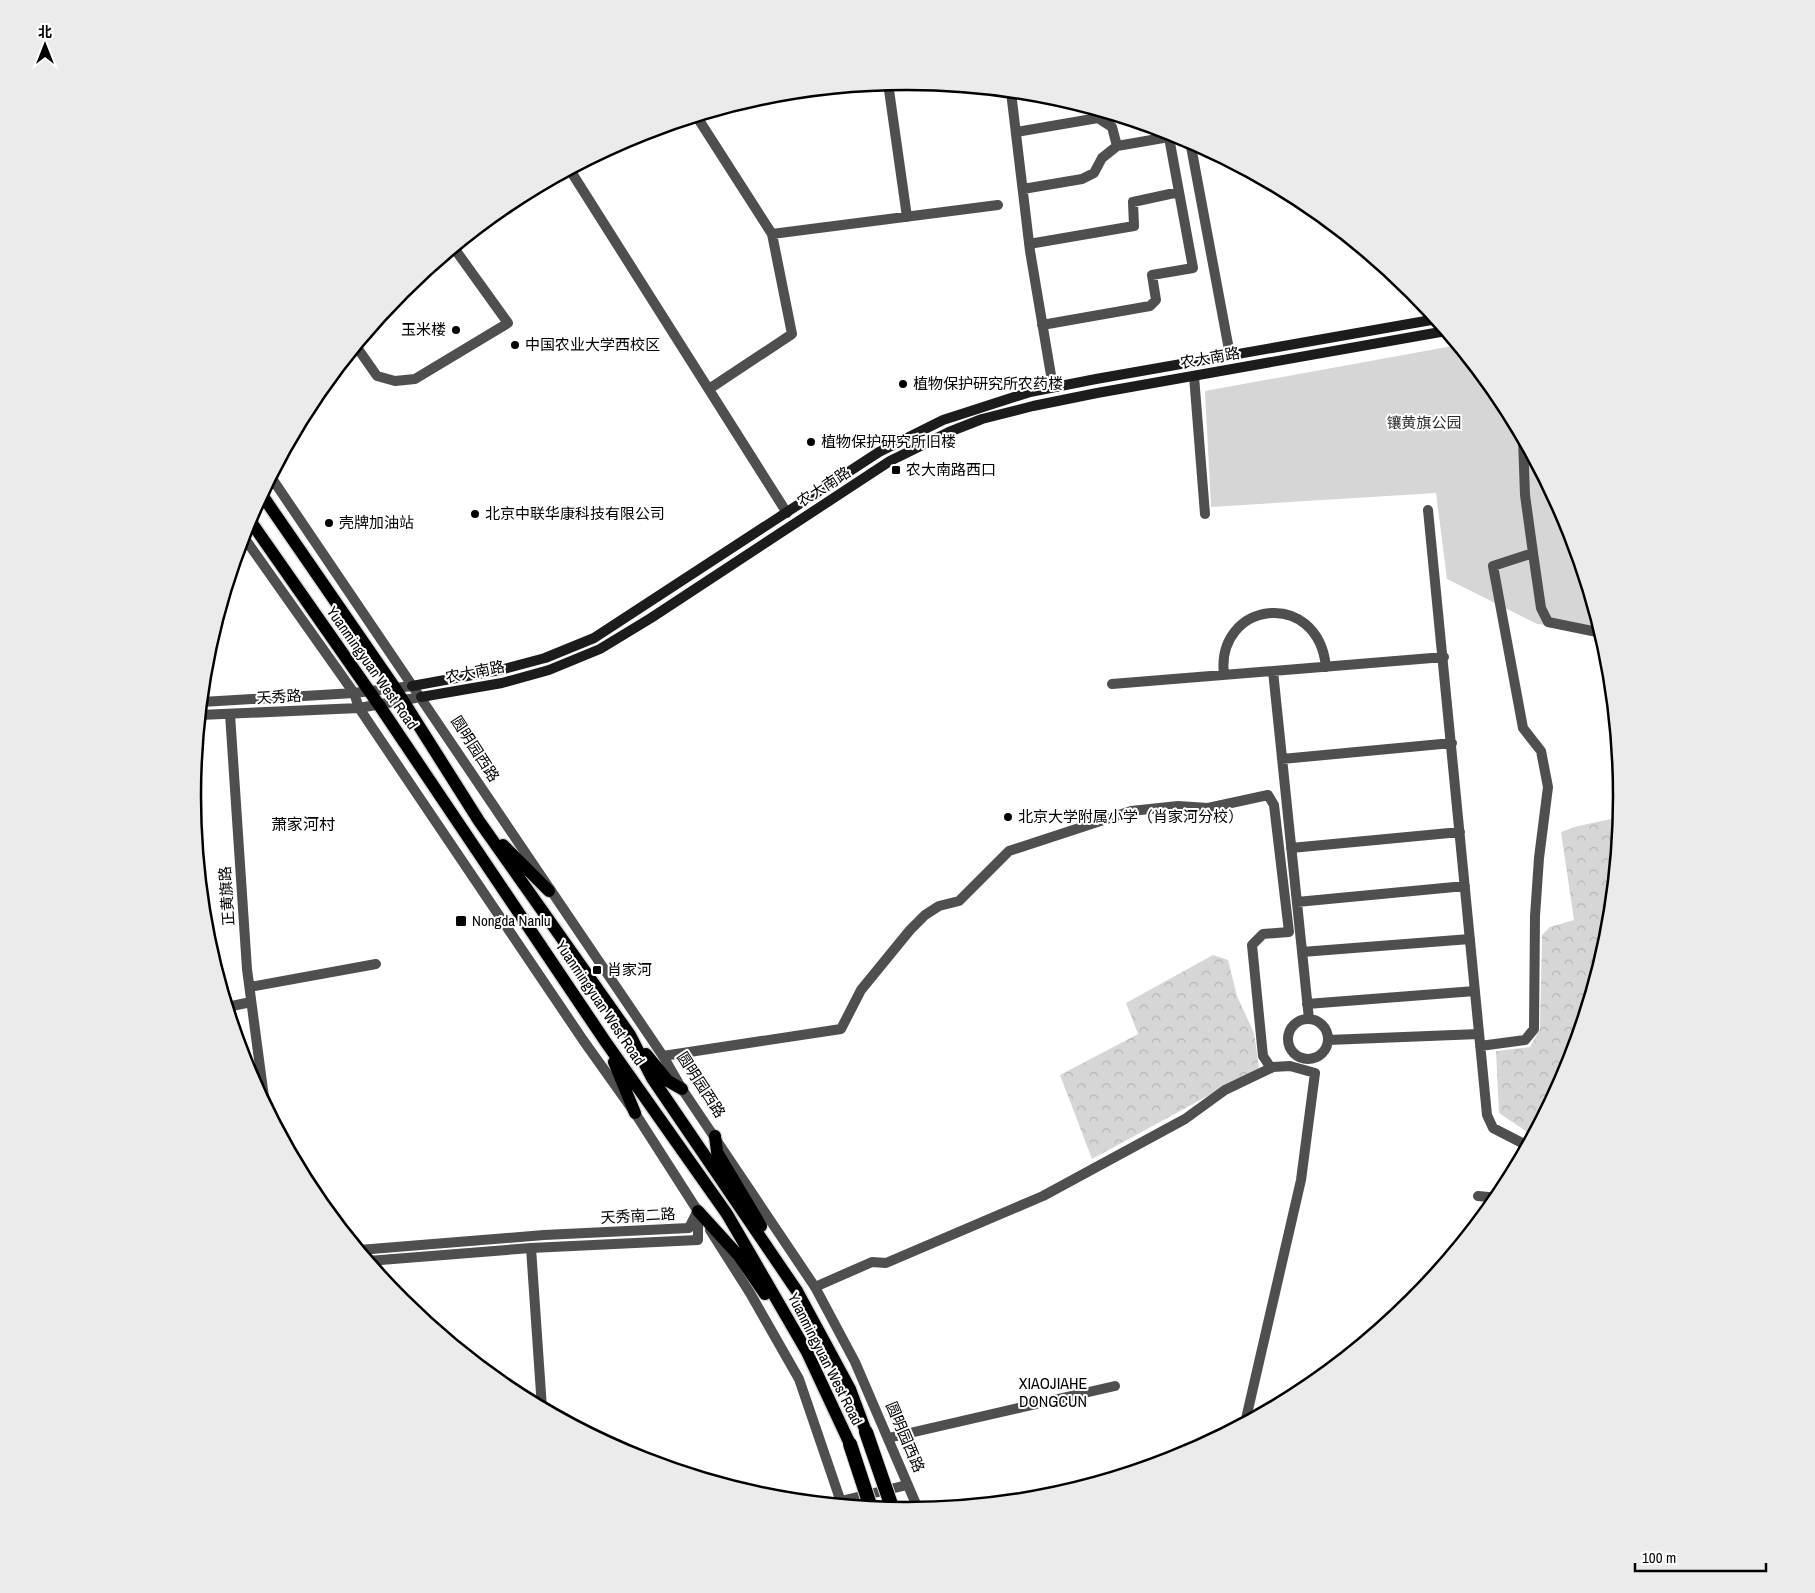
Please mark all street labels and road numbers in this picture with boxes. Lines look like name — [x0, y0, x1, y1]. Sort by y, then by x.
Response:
street label: 农大南路 — [1179, 342, 1241, 373]
street label: 农大南路 — [793, 461, 855, 512]
street label: Yuanmingyuan West Road — [322, 602, 423, 734]
street label: 农大南路 — [443, 655, 506, 688]
street label: 天秀路 — [256, 685, 302, 708]
street label: 圆明园西路 — [446, 712, 505, 786]
street label: 正黄旗路 — [214, 865, 239, 927]
street label: Yuanmingyuan West Road — [551, 936, 650, 1069]
street label: 圆明园西路 — [672, 1048, 731, 1122]
street label: 天秀南二路 — [600, 1203, 676, 1228]
street label: Yuanmingyuan West Road — [783, 1289, 868, 1429]
street label: 圆明园西路 — [881, 1398, 930, 1475]

